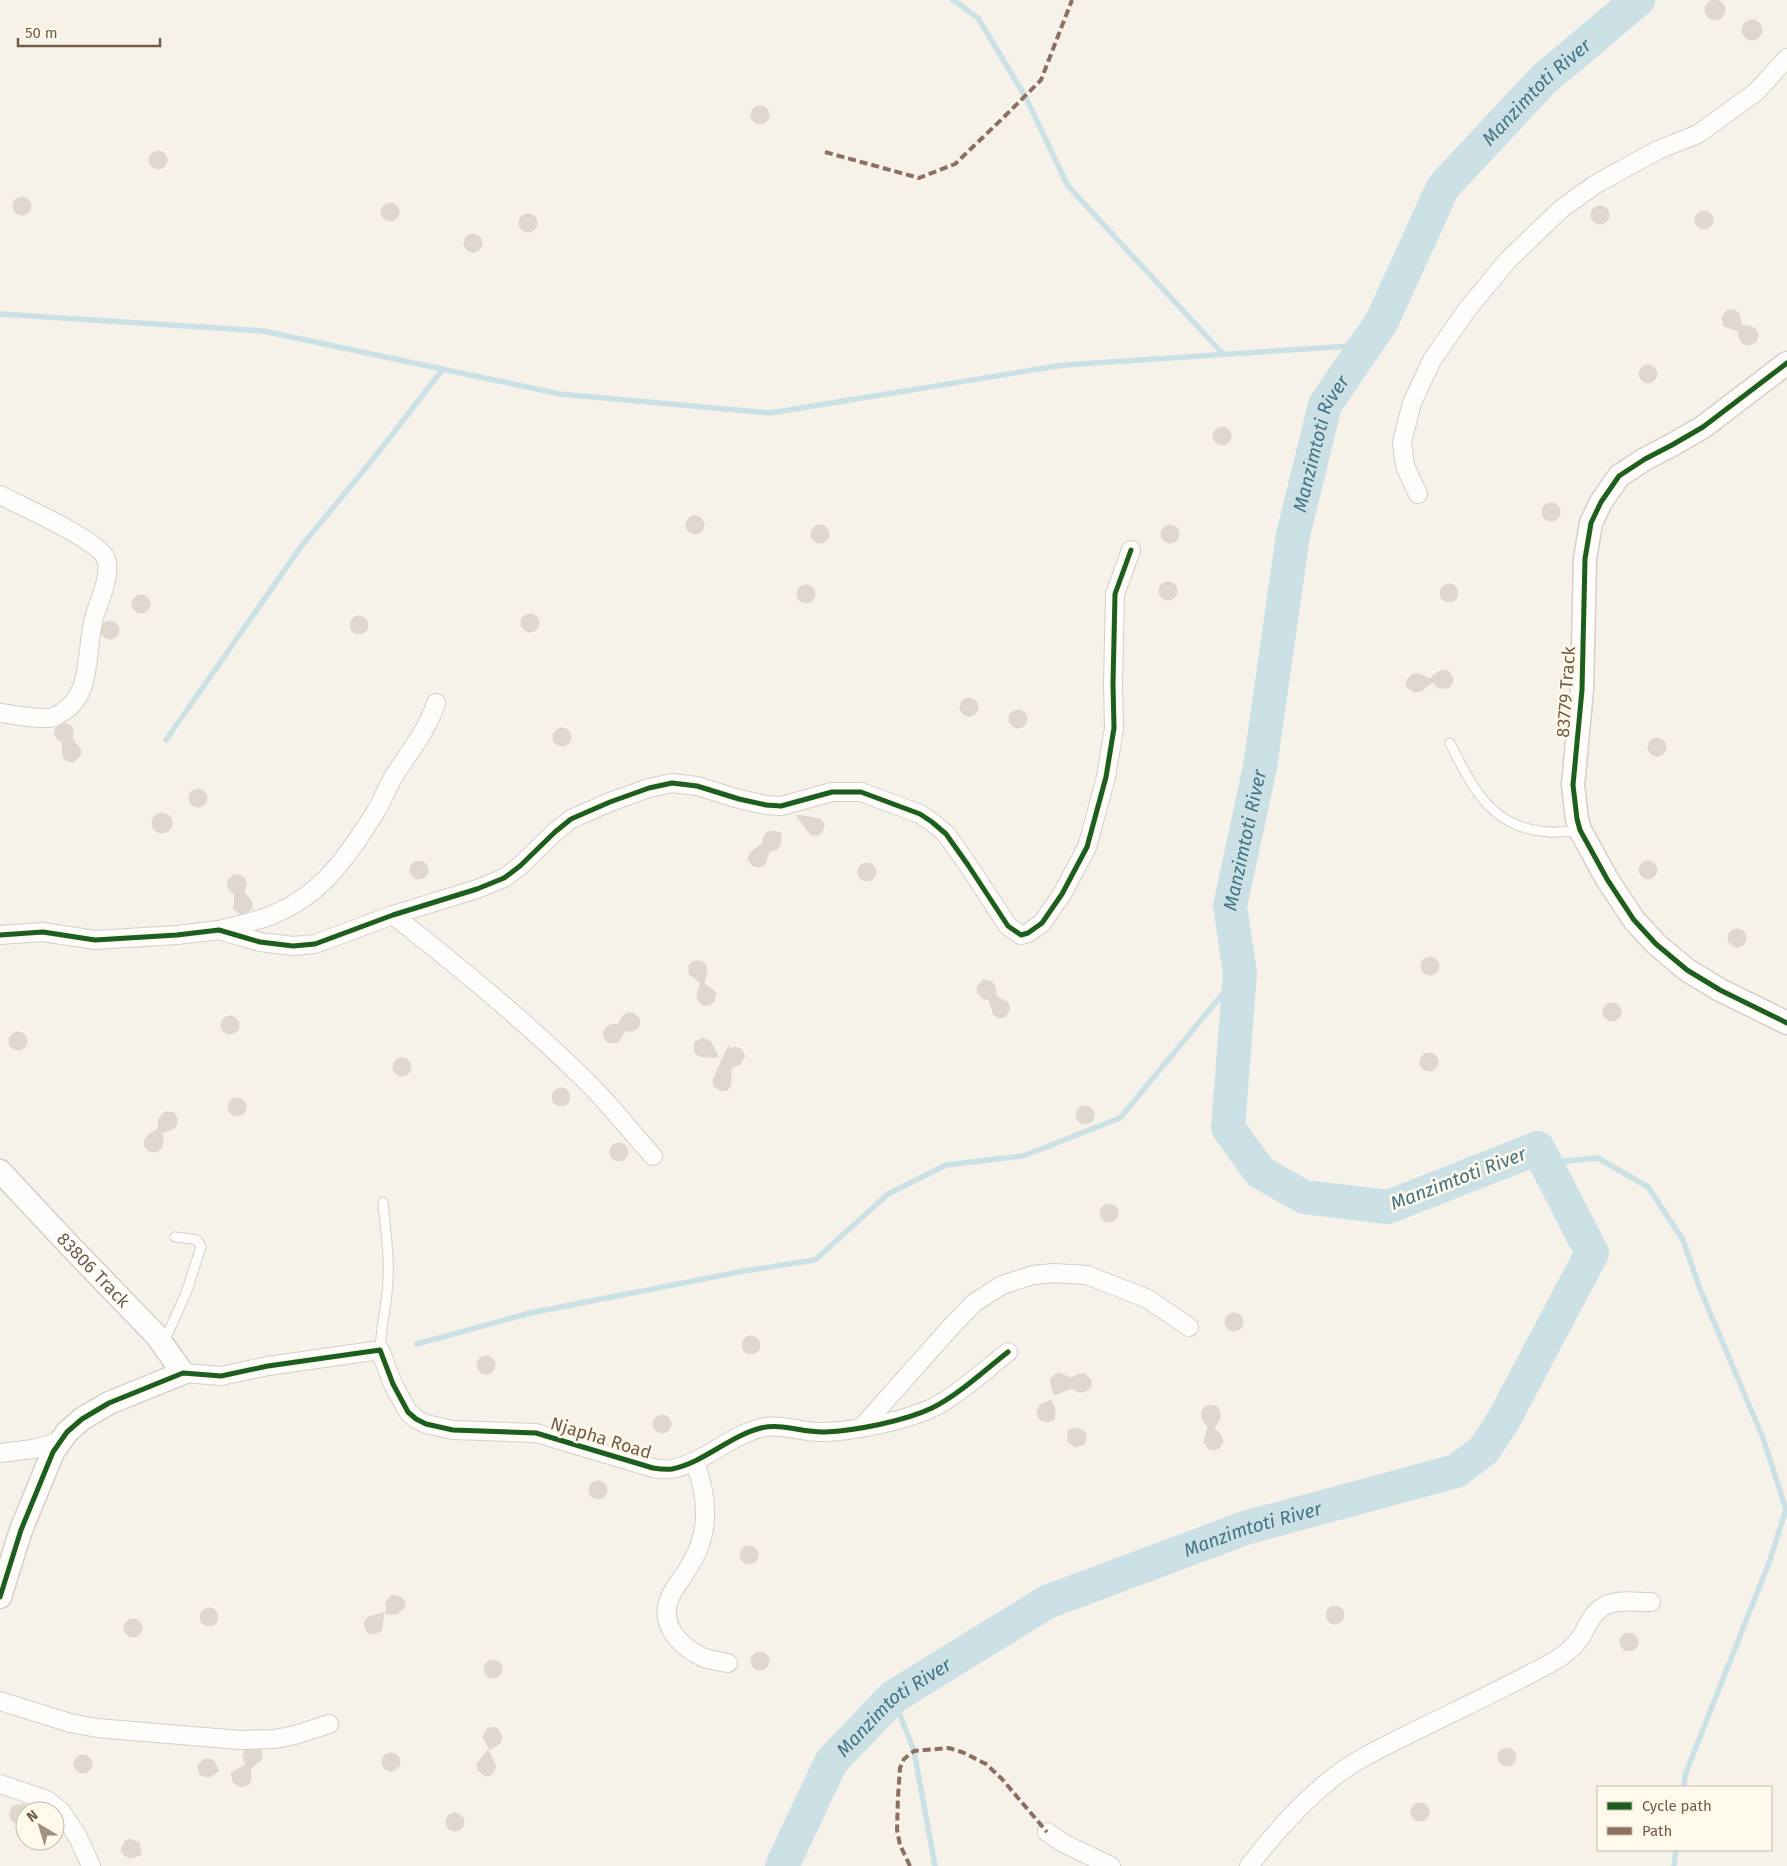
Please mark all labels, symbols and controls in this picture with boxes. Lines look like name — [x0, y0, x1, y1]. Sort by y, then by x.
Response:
scale bar — [18, 15, 160, 47]
text: 50 m — [25, 24, 58, 42]
water label: Manzimtoti River — [1477, 33, 1596, 150]
water label: Manzimtoti River — [1288, 370, 1354, 514]
street label: 83779 Track — [1552, 645, 1580, 738]
water label: Manzimtoti River — [1218, 767, 1271, 913]
water label: Manzimtoti River — [1387, 1142, 1530, 1215]
street label: 83806 Track — [52, 1228, 135, 1313]
street label: Njapha Road — [548, 1412, 654, 1464]
water label: Manzimtoti River — [1180, 1497, 1325, 1562]
water label: Manzimtoti River — [832, 1653, 956, 1761]
legend — [1597, 1786, 1772, 1851]
text: Cycle path — [1642, 1797, 1712, 1815]
north arrow — [15, 1801, 65, 1851]
text: N — [23, 1807, 41, 1826]
text: Path — [1642, 1822, 1672, 1840]

